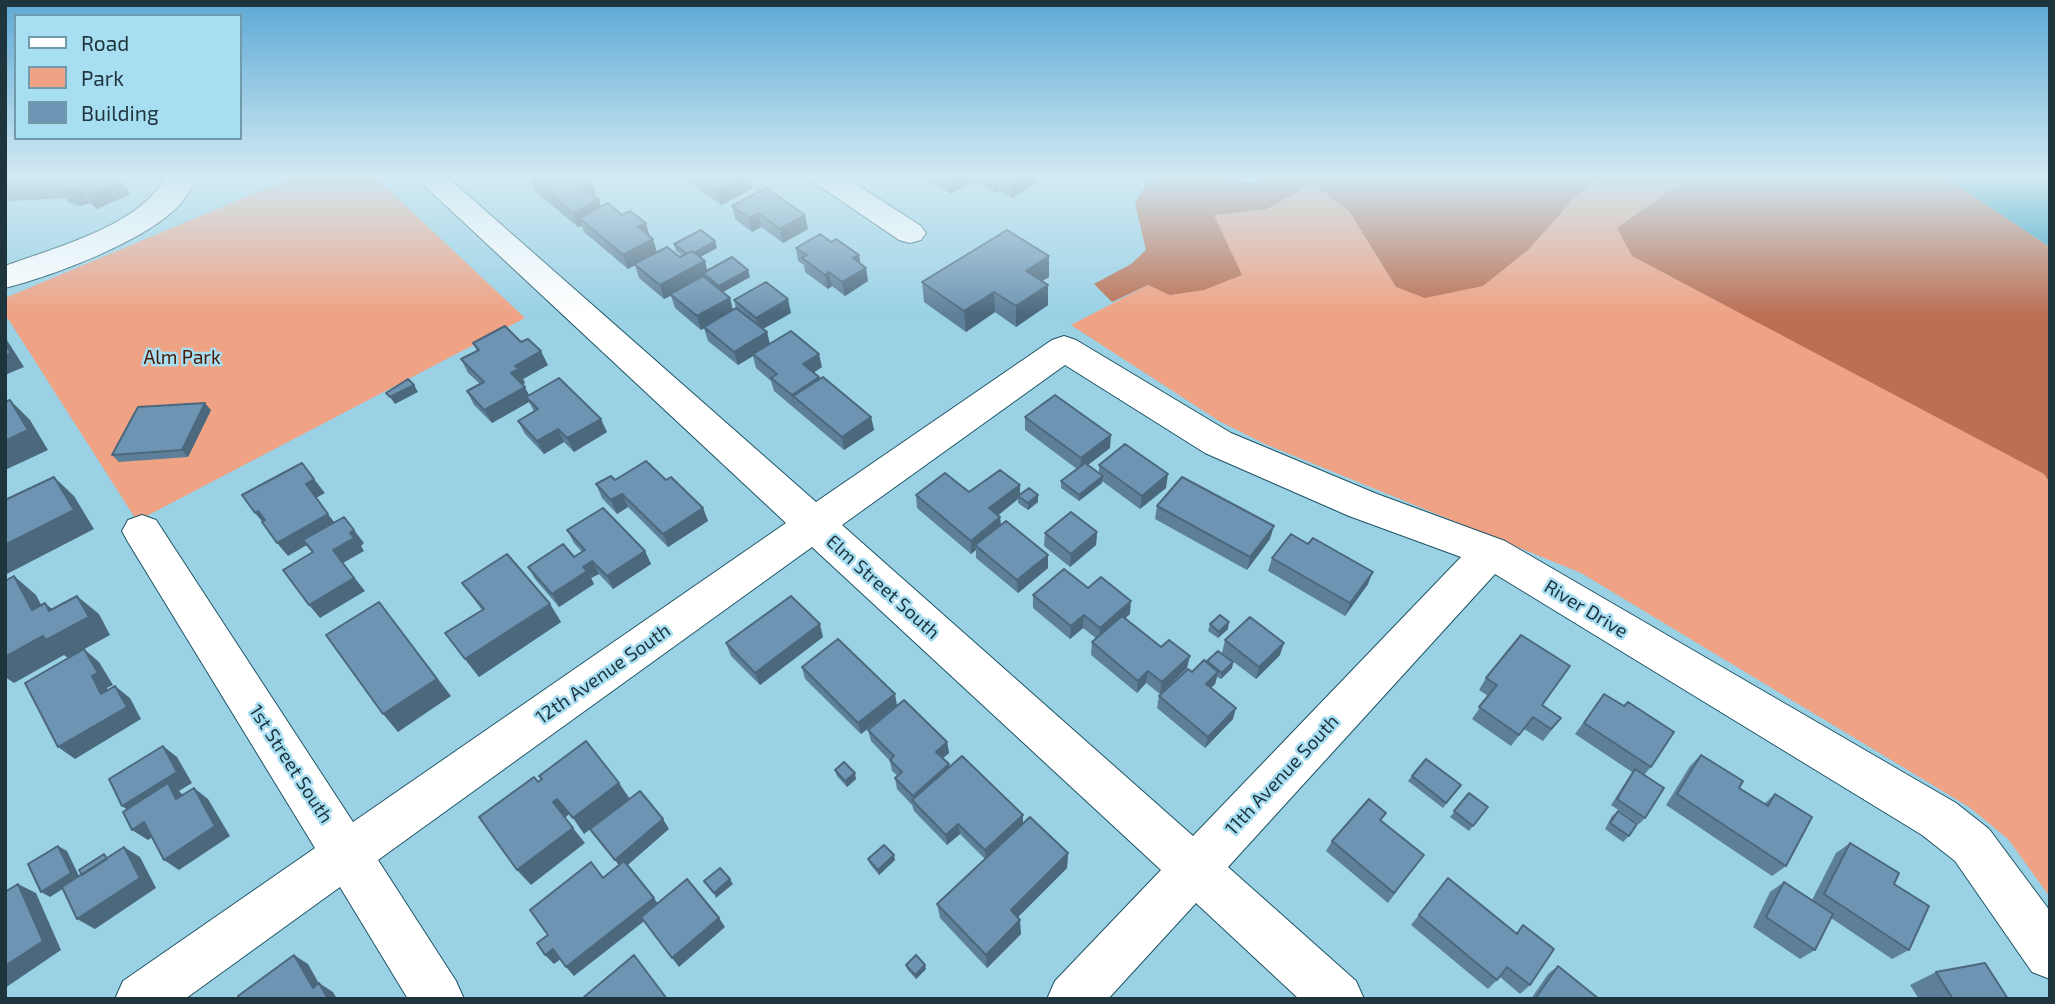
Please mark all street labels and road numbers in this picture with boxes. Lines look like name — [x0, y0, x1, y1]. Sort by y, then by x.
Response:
street label: Elm Street South — [822, 530, 944, 644]
street label: River Drive — [1540, 575, 1632, 643]
street label: 12th Avenue South — [531, 619, 675, 729]
street label: 1st Street South — [244, 701, 338, 827]
street label: 11th Avenue South — [1220, 710, 1344, 840]

